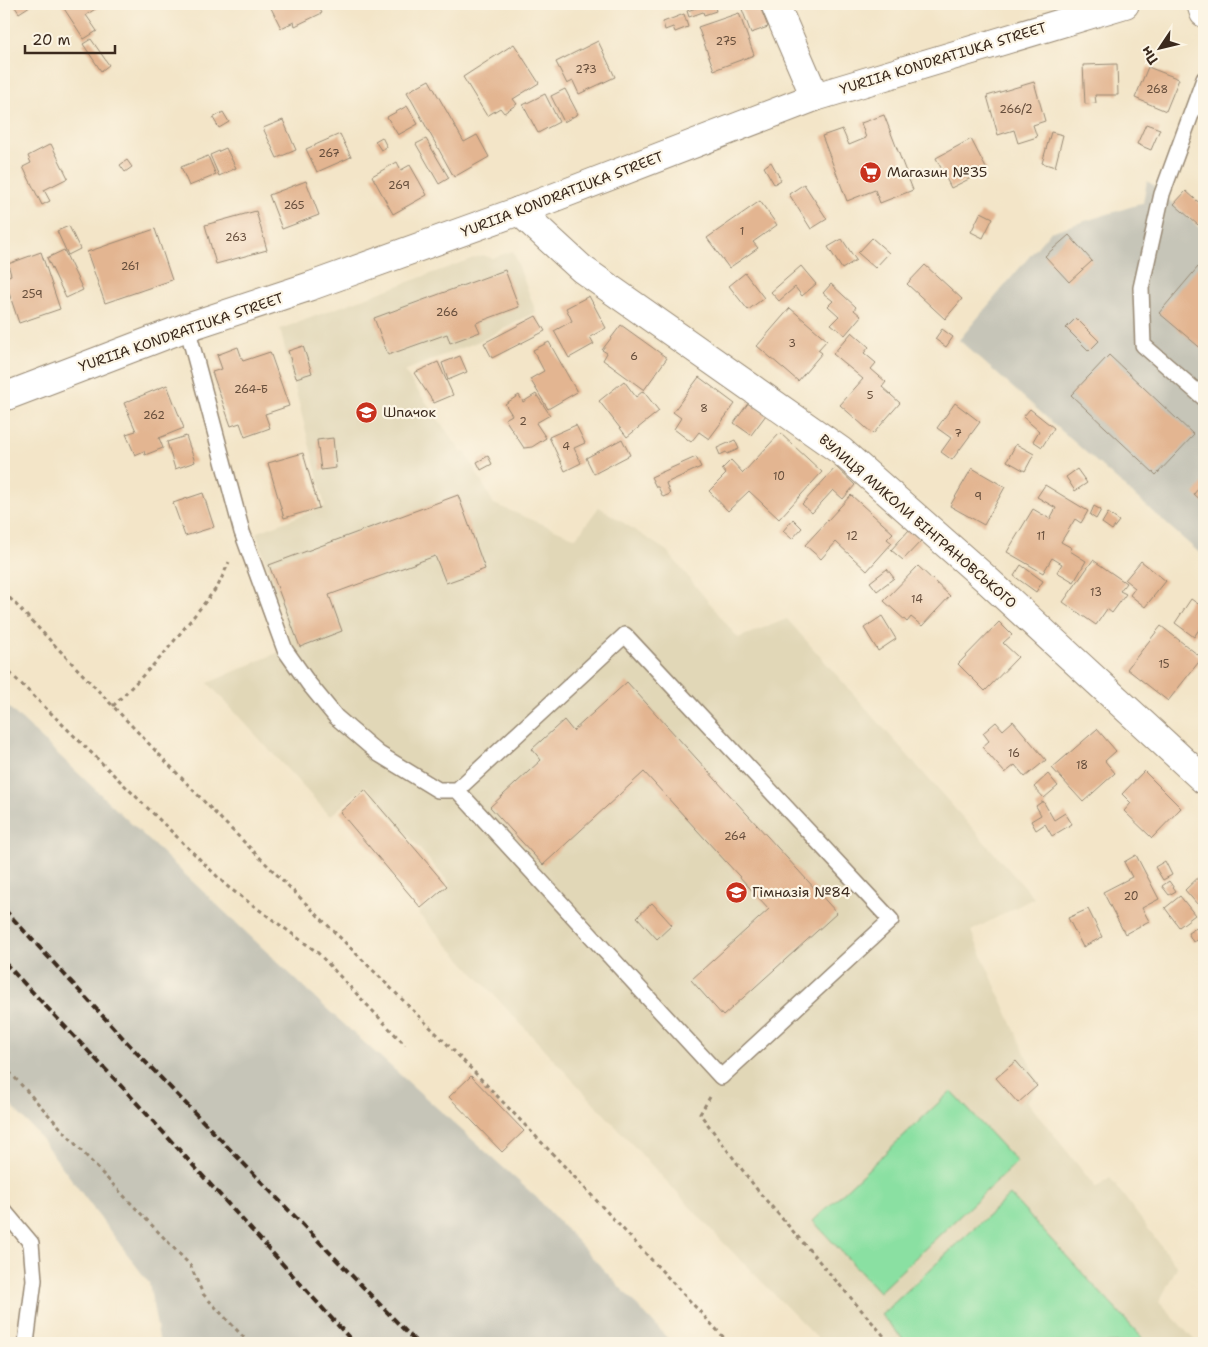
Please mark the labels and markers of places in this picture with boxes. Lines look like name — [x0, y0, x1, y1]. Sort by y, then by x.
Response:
supermarket icon: Магазин №35 — [859, 160, 883, 184]
place label: Магазин №35 — [887, 163, 987, 181]
school or university icon: Шпачок — [355, 400, 379, 424]
place label: Шпачок — [383, 403, 437, 421]
school or university icon: Гімназія №84 — [724, 880, 748, 904]
place label: Гімназія №84 — [752, 883, 850, 901]

